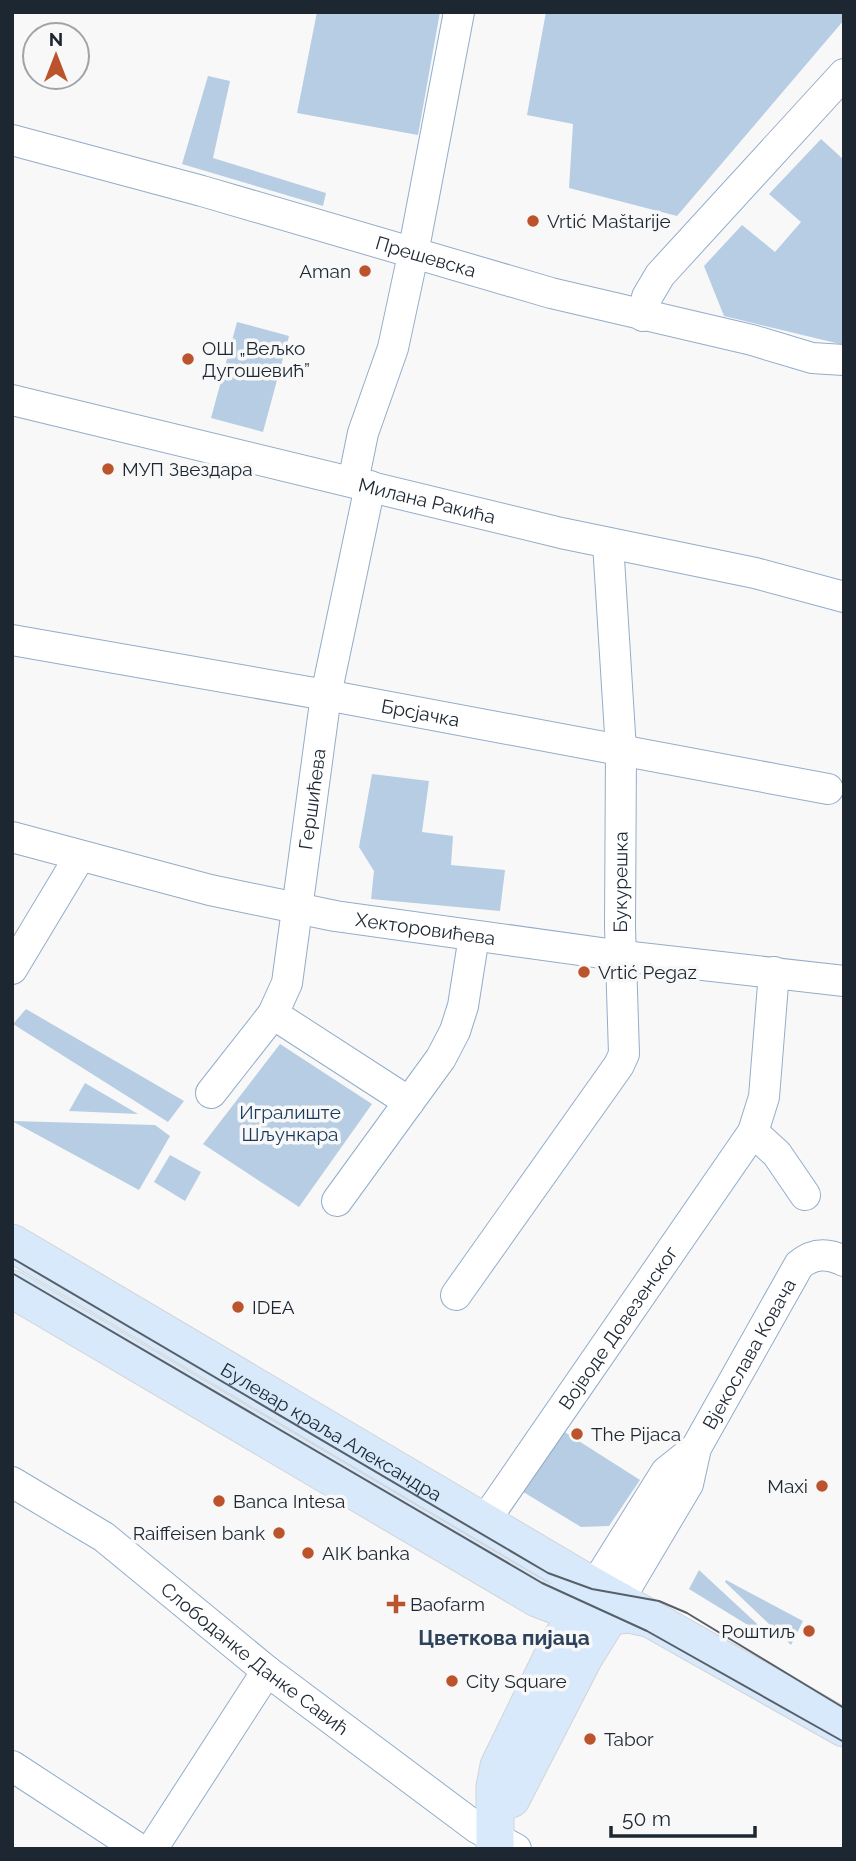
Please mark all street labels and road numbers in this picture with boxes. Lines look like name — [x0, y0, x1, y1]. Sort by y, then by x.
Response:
street label: Прешевска — [373, 231, 479, 282]
street label: Милана Ракића — [356, 473, 498, 528]
street label: Брсјачка — [380, 695, 462, 731]
street label: Гершићева — [294, 747, 330, 851]
street label: Букурешка — [609, 831, 632, 933]
street label: Хекторовићева — [354, 908, 497, 949]
street label: Војводе Довезенског — [554, 1242, 682, 1414]
street label: Вјекослава Ковача — [698, 1275, 800, 1433]
street label: Булевар краља Александра — [217, 1358, 446, 1506]
street label: Слободанке Данке Савић — [157, 1578, 353, 1739]

